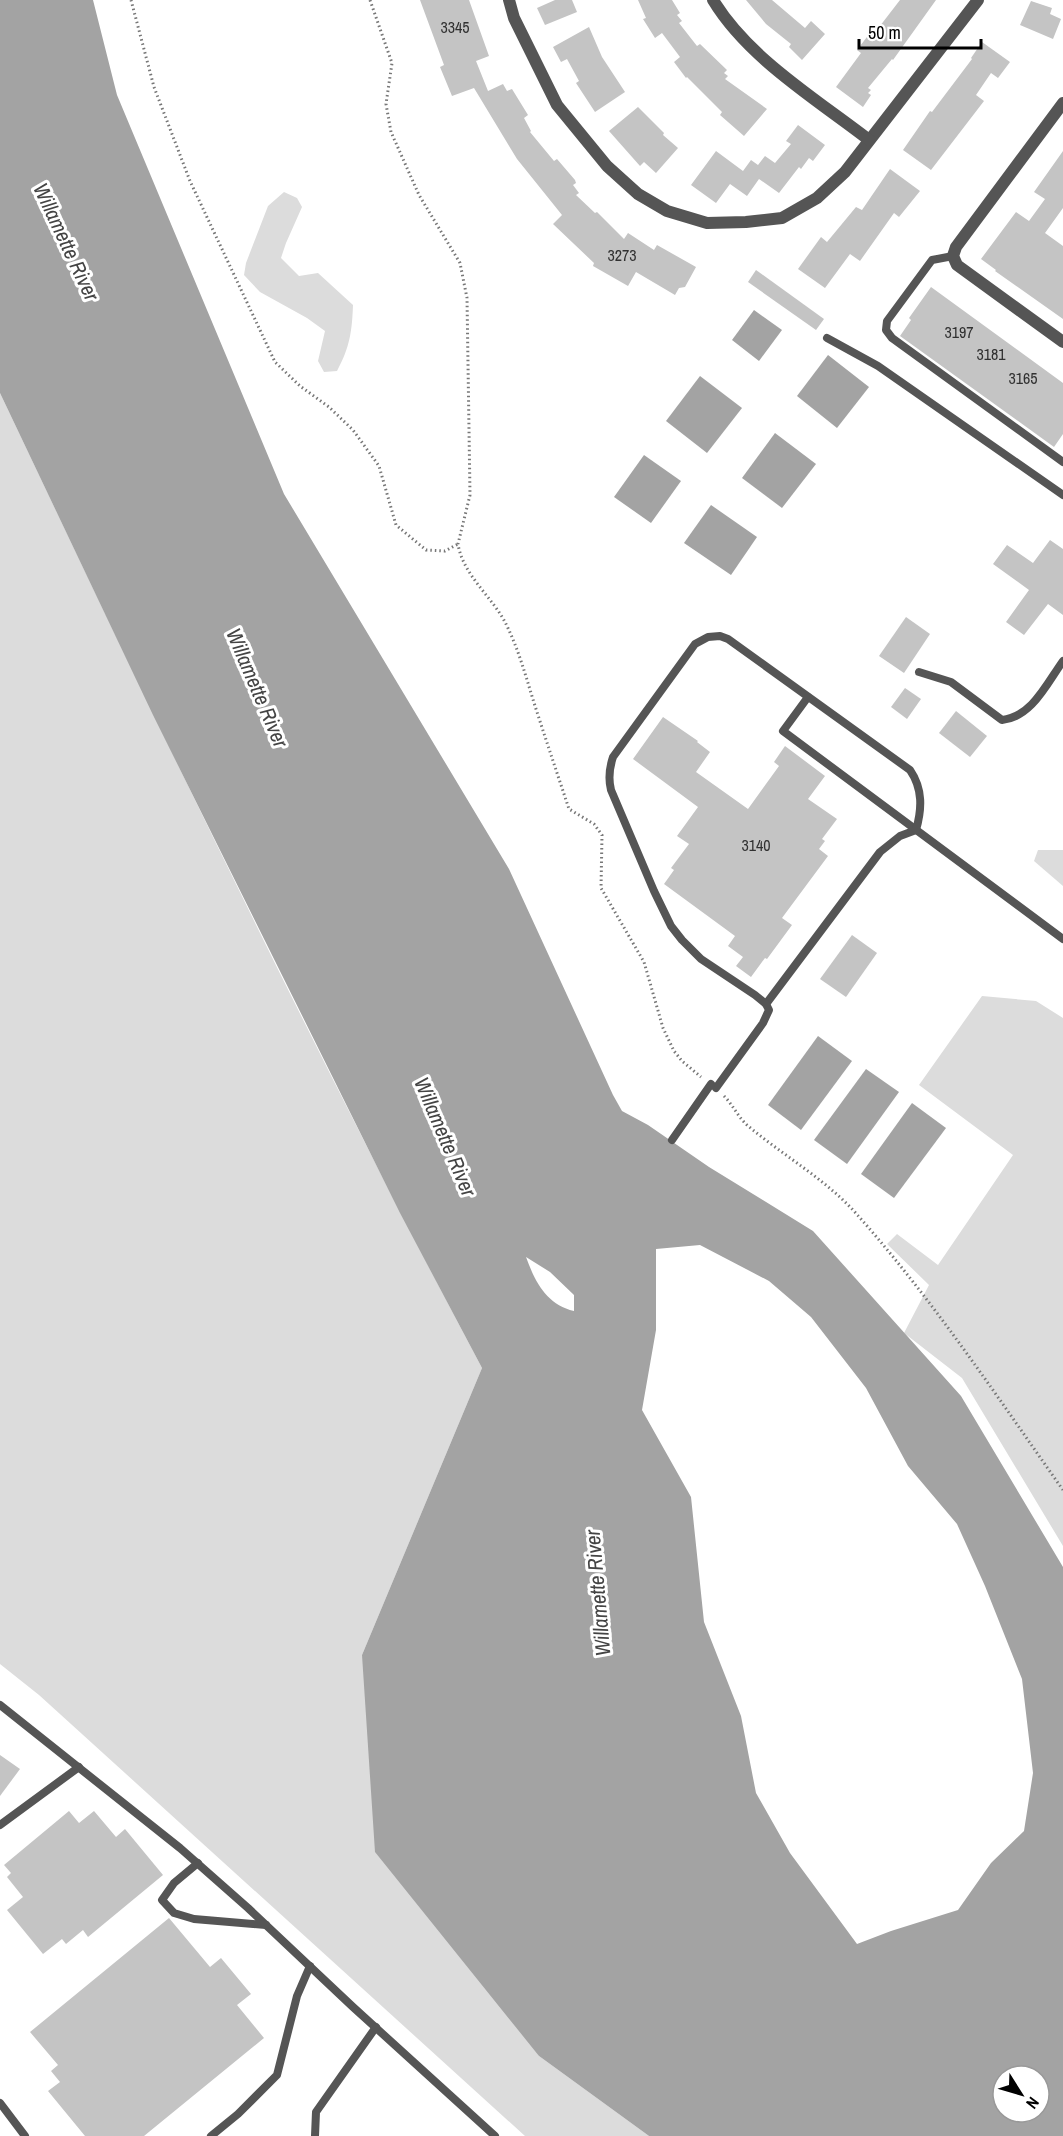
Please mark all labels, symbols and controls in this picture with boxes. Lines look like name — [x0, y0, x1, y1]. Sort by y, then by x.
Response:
scale bar — [859, 12, 980, 50]
house number: 3345 — [440, 16, 470, 38]
text: 50 m — [868, 20, 901, 45]
water label: Willamette River — [26, 178, 107, 307]
house number: 3273 — [607, 244, 637, 266]
house number: 3197 — [944, 321, 974, 343]
house number: 3181 — [976, 343, 1006, 365]
house number: 3165 — [1008, 367, 1038, 389]
water label: Willamette River — [219, 624, 296, 753]
house number: 3140 — [741, 834, 771, 856]
water label: Willamette River — [407, 1073, 484, 1202]
water label: Willamette River — [577, 1527, 617, 1658]
north arrow — [991, 2064, 1051, 2124]
text: N — [1021, 2093, 1045, 2113]

